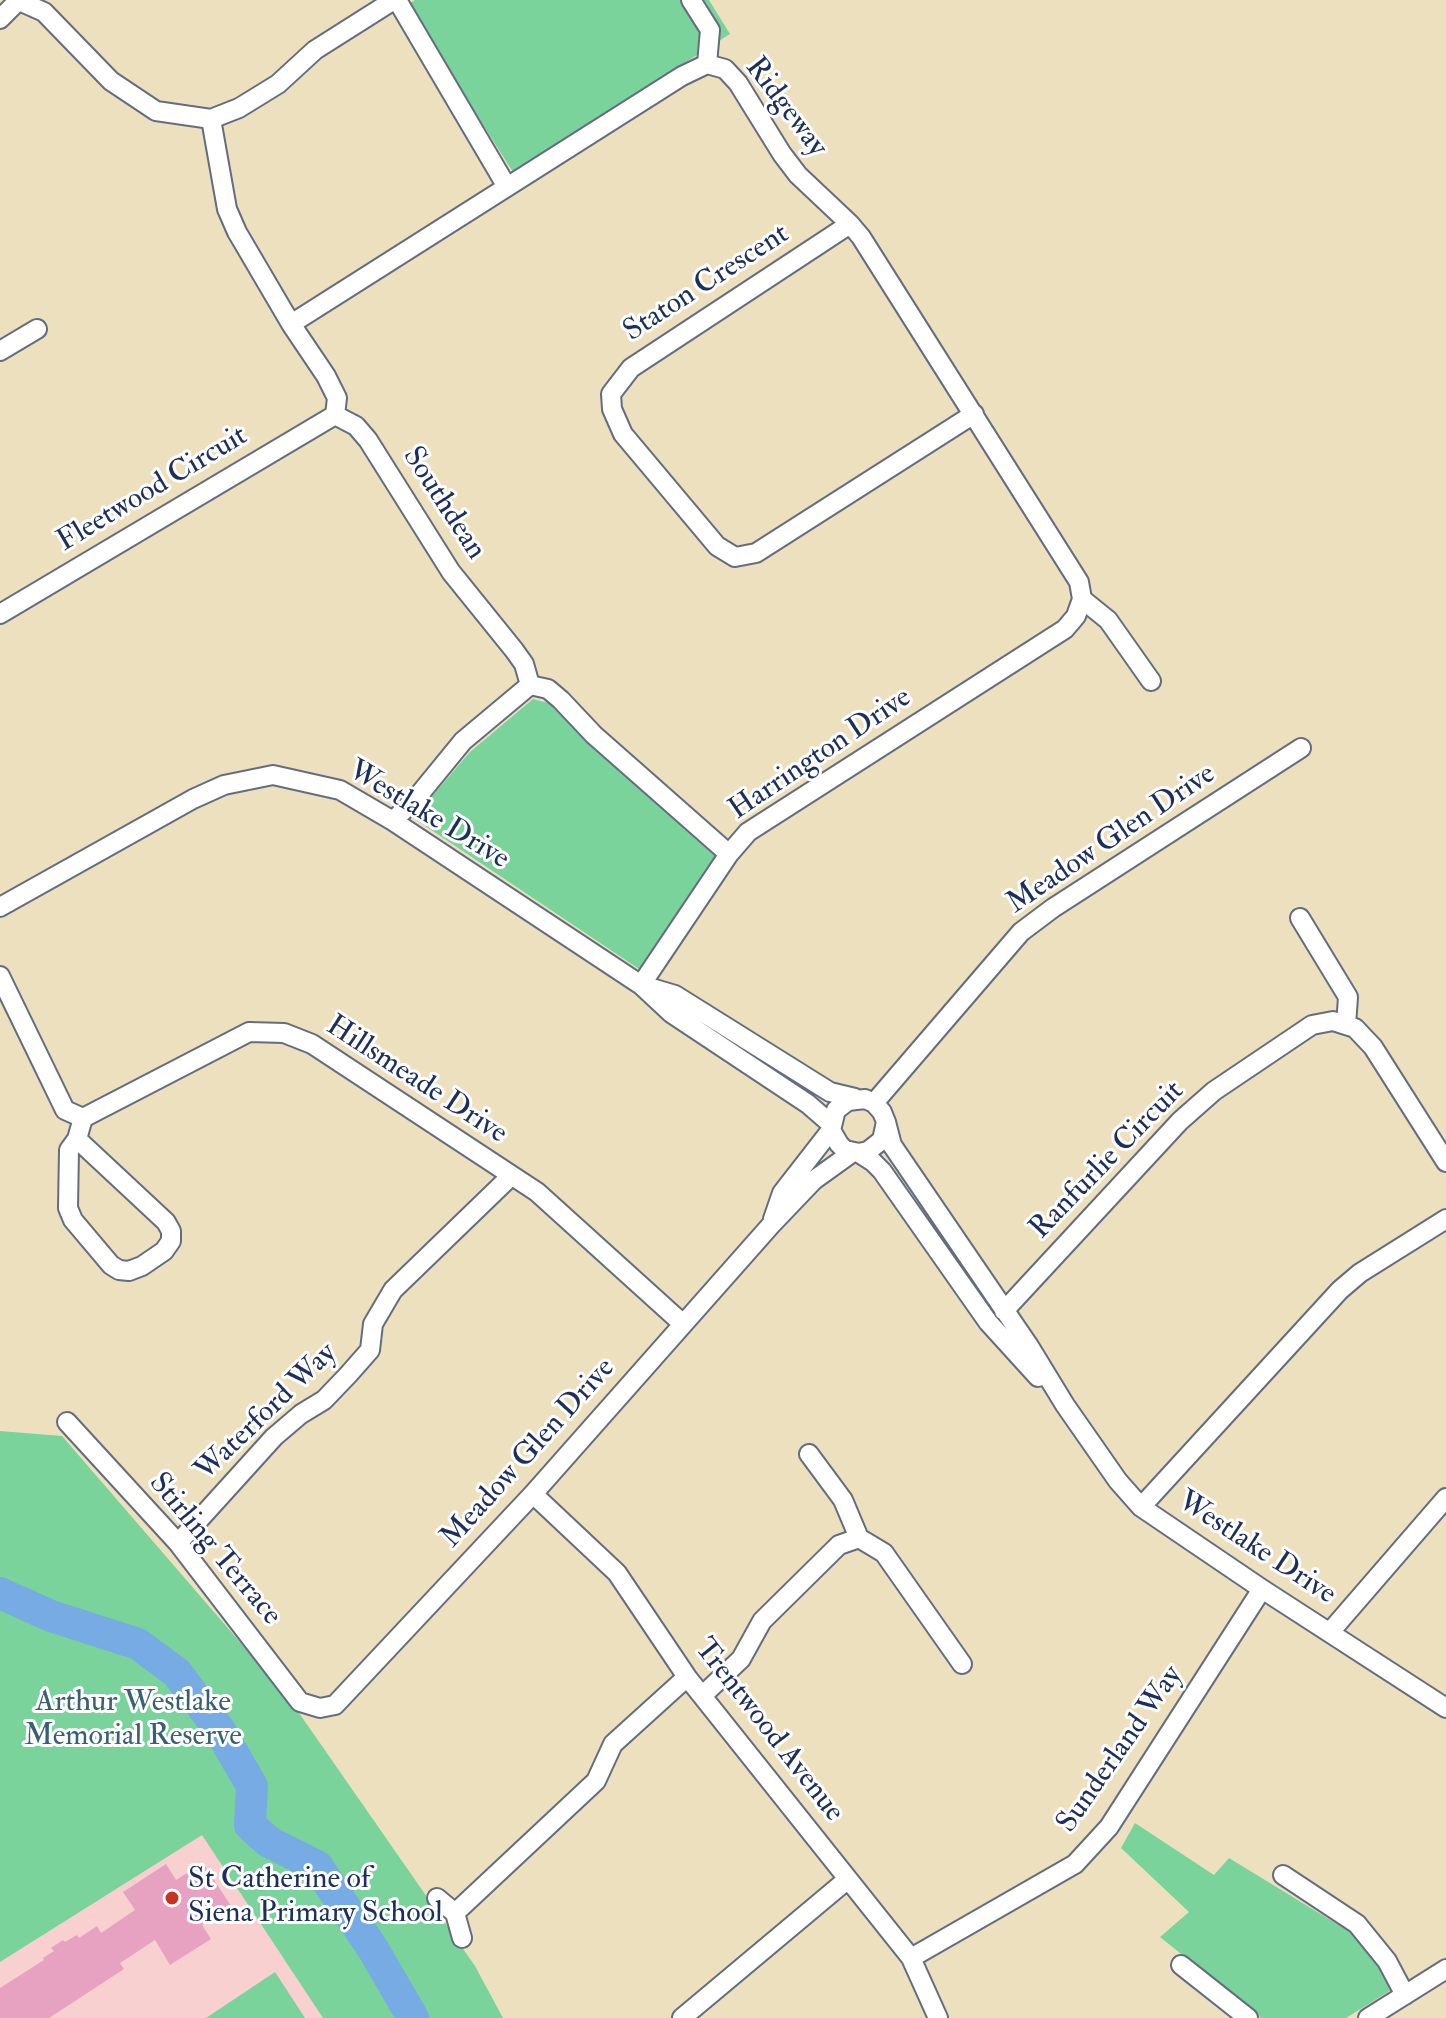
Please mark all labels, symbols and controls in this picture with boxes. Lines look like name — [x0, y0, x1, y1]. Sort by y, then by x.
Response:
street label: Ridgeway — [736, 51, 834, 165]
street label: Staton Crescent — [618, 217, 796, 351]
street label: Fleetwood Circuit — [51, 419, 255, 561]
street label: Southdean — [393, 441, 493, 567]
street label: Harrington Drive — [723, 681, 919, 829]
street label: Westlake Drive — [341, 754, 515, 878]
street label: Meadow Glen Drive — [1001, 757, 1223, 923]
street label: Hillsmeade Drive — [319, 1009, 513, 1153]
street label: Ranfurlie Circuit — [1024, 1074, 1192, 1248]
street label: Waterford Way — [189, 1337, 345, 1489]
street label: Meadow Glen Drive — [434, 1352, 624, 1556]
street label: Stirling Terrace — [140, 1466, 288, 1634]
street label: Westlake Drive — [1170, 1484, 1342, 1614]
street label: Trentwood Avenue — [685, 1632, 851, 1830]
street label: Sunderland Way — [1050, 1660, 1192, 1840]
park label: Arthur Westlake Memorial Reserve — [24, 1686, 242, 1756]
place label: St Catherine of Siena Primary School — [188, 1863, 443, 1934]
marker: St Catherine of Siena Primary School — [163, 1889, 181, 1907]

